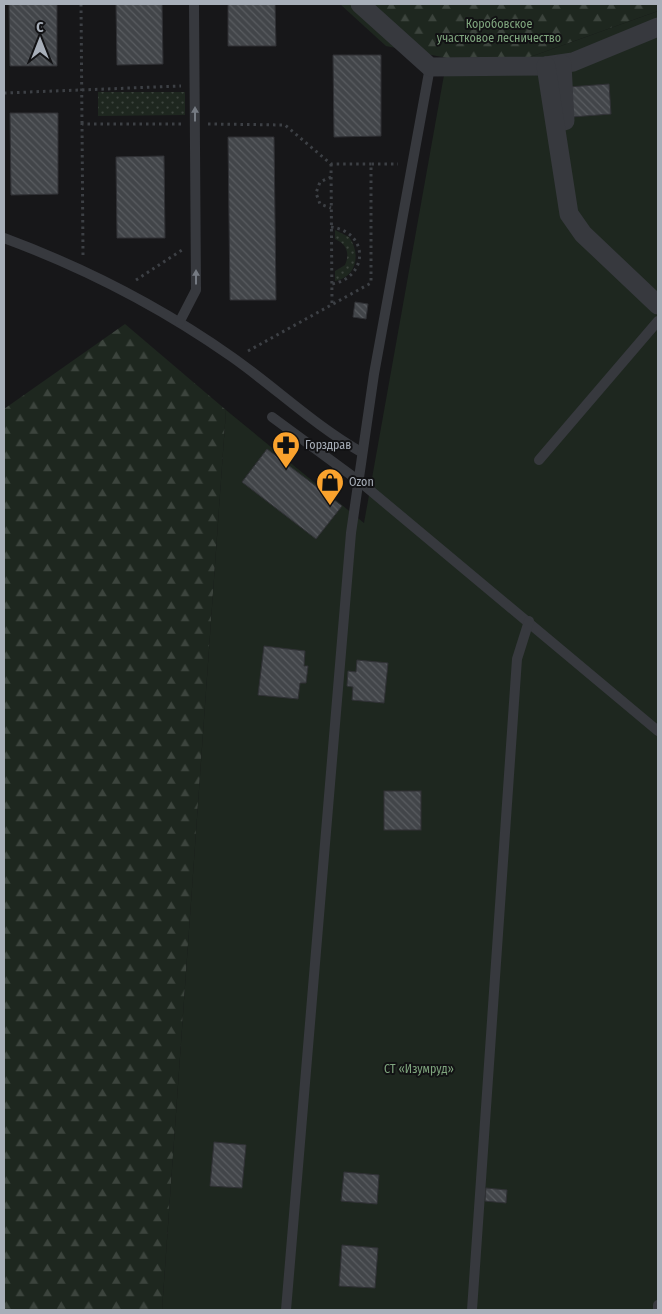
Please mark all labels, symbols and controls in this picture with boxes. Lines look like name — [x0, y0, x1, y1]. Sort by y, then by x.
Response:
north arrow — [15, 15, 65, 65]
park label: Коробовское участковое лесничество — [437, 17, 561, 45]
text: С — [36, 19, 44, 36]
one-way arrow — [191, 106, 199, 122]
one-way arrow — [192, 268, 200, 284]
pharmacy icon: Горздрав — [271, 430, 301, 469]
place label: Горздрав — [305, 438, 351, 452]
shop icon: Ozon — [315, 467, 345, 506]
place label: Ozon — [349, 475, 374, 489]
park label: СТ «Изумруд» — [384, 1062, 454, 1076]

